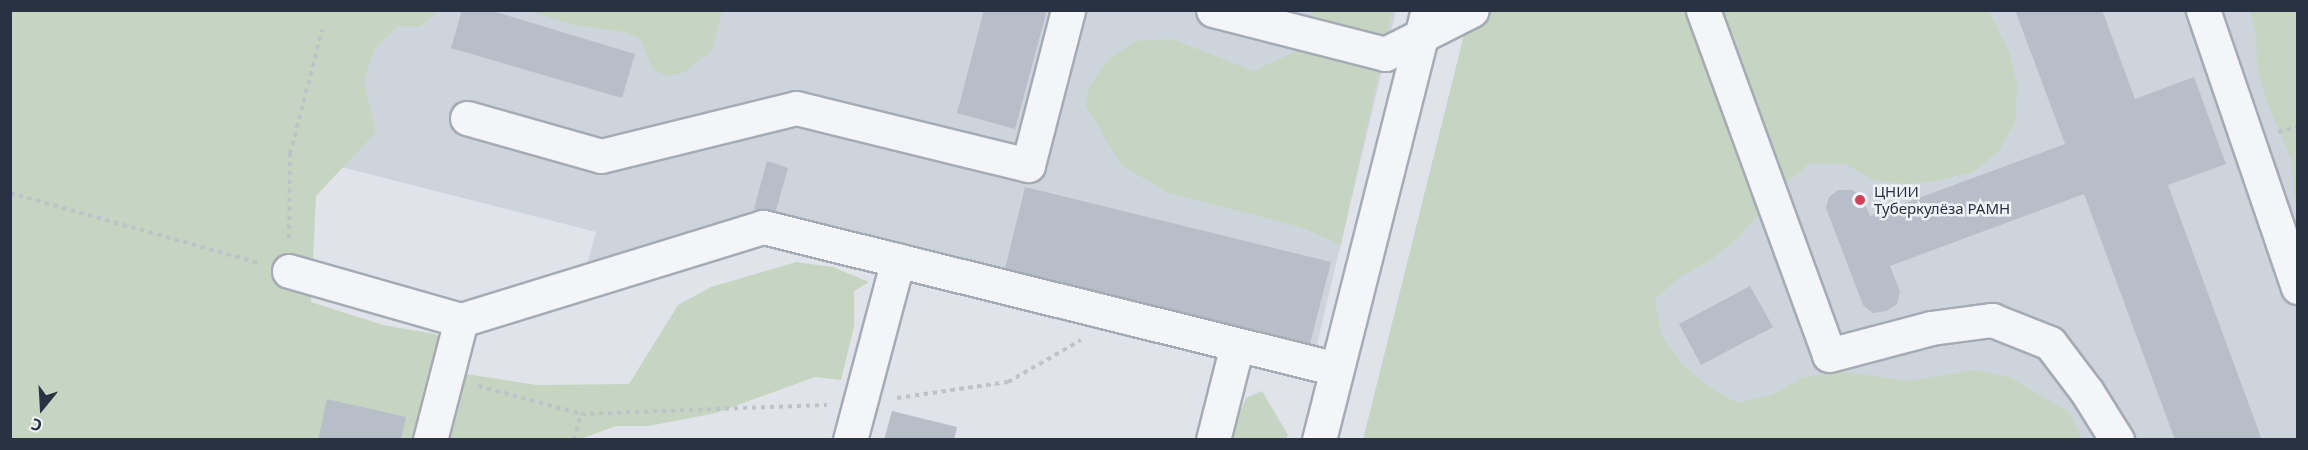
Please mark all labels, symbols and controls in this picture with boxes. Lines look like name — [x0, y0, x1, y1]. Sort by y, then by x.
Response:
place label: ЦНИИ Туберкулёза РАМН — [1874, 182, 2010, 217]
marker: ЦНИИ Туберкулёза РАМН — [1851, 191, 1869, 209]
north arrow — [12, 378, 72, 438]
text: С — [28, 413, 45, 437]

